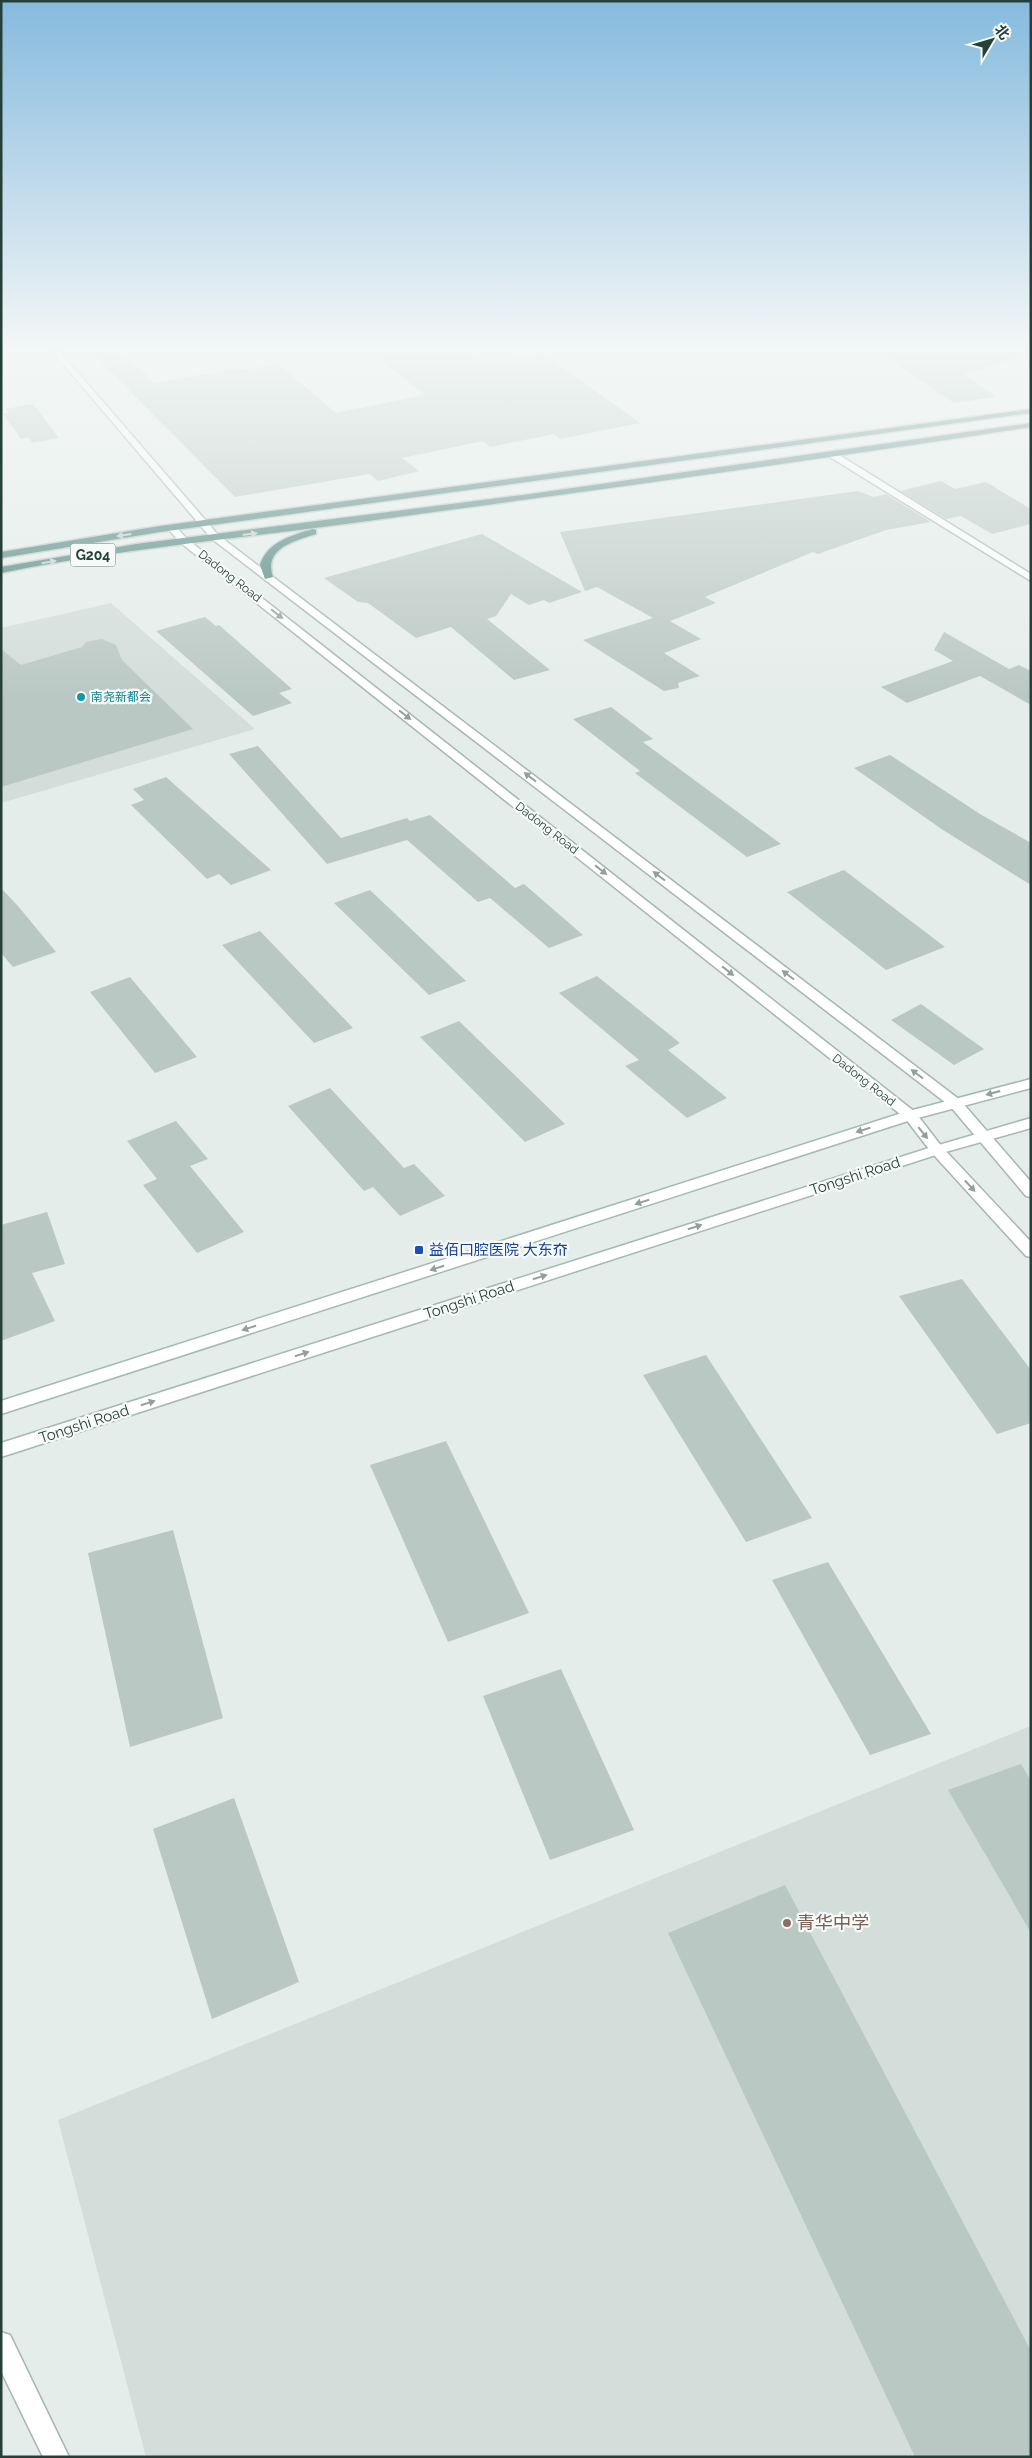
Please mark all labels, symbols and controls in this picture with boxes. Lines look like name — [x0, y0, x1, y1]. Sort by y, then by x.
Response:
north arrow — [967, 15, 1017, 65]
text: 北 — [992, 22, 1013, 42]
one-way arrow — [242, 529, 258, 537]
one-way arrow — [116, 531, 132, 539]
road number: G204 — [70, 544, 116, 566]
street label: Dadong Road — [196, 547, 264, 605]
one-way arrow — [42, 557, 58, 565]
one-way arrow — [271, 609, 284, 620]
place label: 南尧新都会 — [91, 690, 151, 704]
marker: 南尧新都会 — [75, 691, 87, 703]
one-way arrow — [398, 709, 411, 720]
one-way arrow — [523, 772, 537, 782]
street label: Dadong Road — [513, 799, 581, 857]
one-way arrow — [594, 865, 607, 876]
one-way arrow — [652, 871, 666, 881]
one-way arrow — [721, 966, 734, 977]
one-way arrow — [782, 969, 795, 980]
street label: Dadong Road — [830, 1051, 898, 1109]
one-way arrow — [911, 1068, 924, 1079]
one-way arrow — [986, 1089, 1001, 1097]
one-way arrow — [918, 1126, 929, 1139]
one-way arrow — [856, 1127, 871, 1135]
street label: Tongshi Road — [808, 1153, 902, 1199]
one-way arrow — [964, 1179, 976, 1191]
one-way arrow — [634, 1198, 649, 1206]
one-way arrow — [688, 1223, 703, 1231]
place label: 益佰口腔医院 大东夼 — [429, 1241, 568, 1259]
marker: 益佰口腔医院 大东夼 — [413, 1244, 425, 1256]
one-way arrow — [430, 1264, 445, 1272]
one-way arrow — [533, 1273, 548, 1280]
street label: Tongshi Road — [422, 1277, 516, 1323]
one-way arrow — [242, 1325, 257, 1333]
one-way arrow — [295, 1349, 310, 1357]
one-way arrow — [140, 1399, 155, 1407]
street label: Tongshi Road — [37, 1401, 131, 1447]
place label: 青华中学 — [797, 1912, 869, 1933]
marker: 青华中学 — [781, 1917, 793, 1929]

